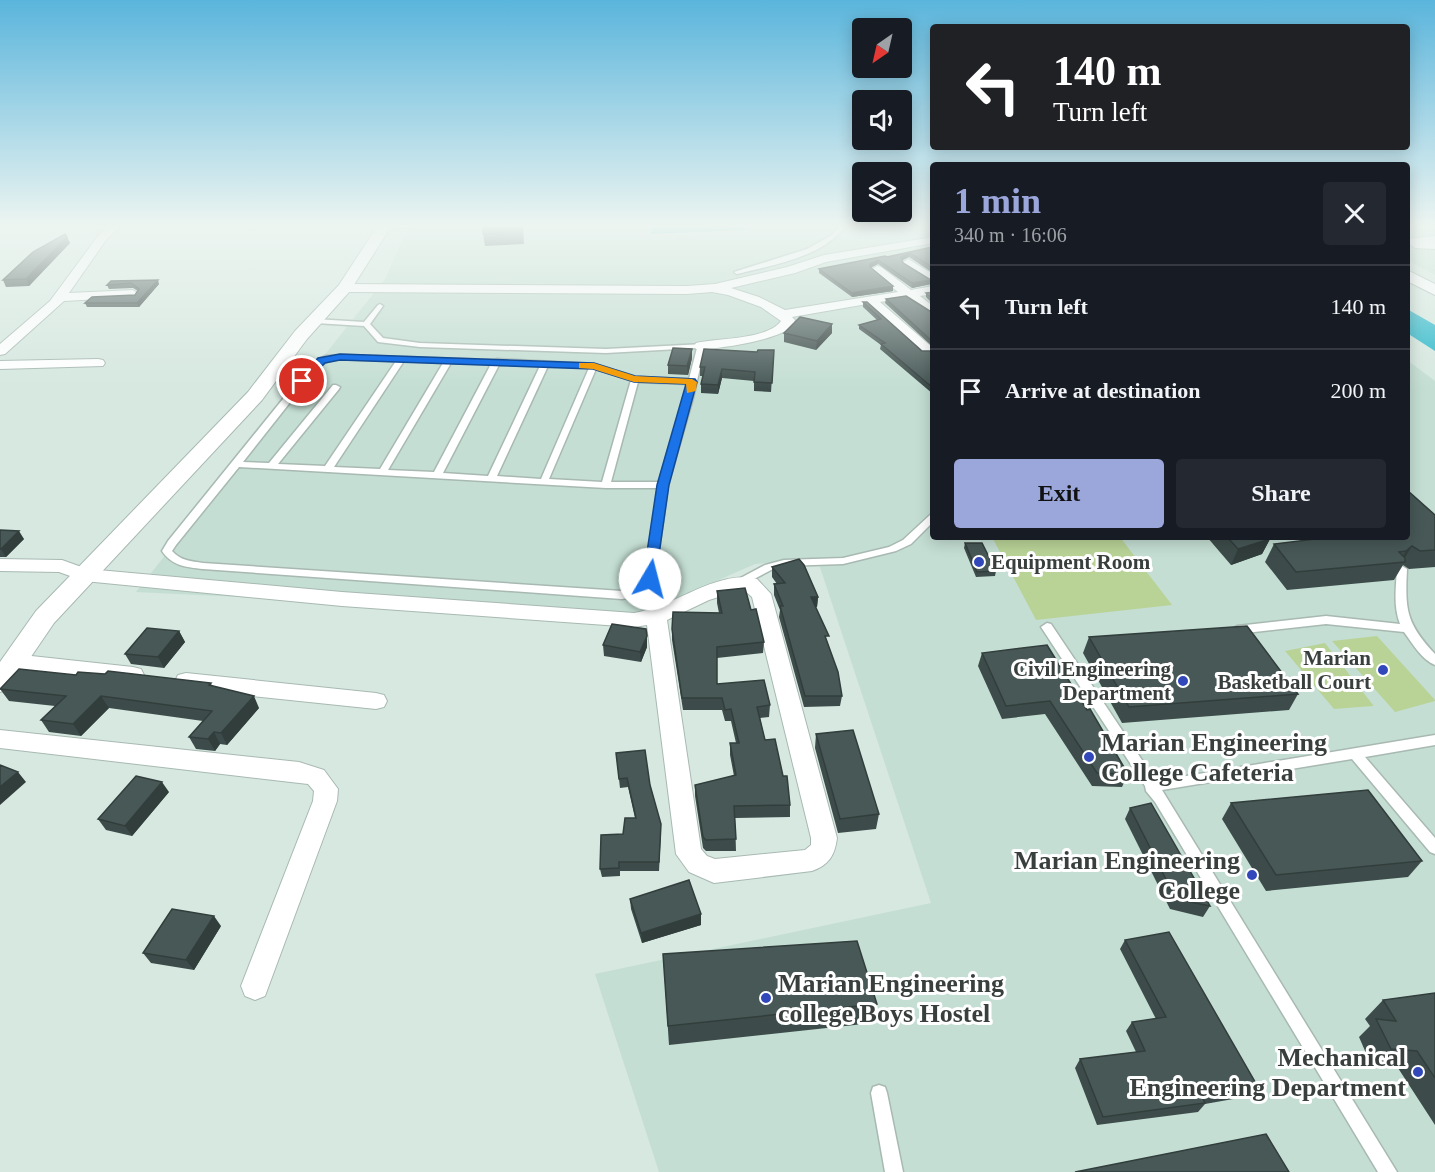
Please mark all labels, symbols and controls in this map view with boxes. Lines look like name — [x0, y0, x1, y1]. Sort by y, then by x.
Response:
north arrow — [852, 18, 912, 78]
map controls — [852, 18, 912, 222]
icon: left — [954, 48, 1032, 126]
text: 140 m — [1053, 48, 1162, 94]
button: sound — [852, 90, 912, 150]
text: Turn left — [1053, 97, 1147, 127]
button: layers — [852, 162, 912, 222]
text: 1 min — [954, 181, 1041, 221]
button: close — [1323, 182, 1386, 245]
text: 340 m · 16:06 — [954, 224, 1067, 246]
icon: left — [954, 291, 987, 324]
text: Turn left — [1005, 294, 1088, 319]
text: 140 m — [1330, 294, 1386, 319]
pin — [276, 355, 327, 406]
icon: arrive — [285, 364, 318, 397]
icon: arrive — [954, 375, 987, 408]
text: Arrive at destination — [1005, 378, 1201, 403]
text: 200 m — [1330, 378, 1386, 403]
button: Exit — [954, 459, 1164, 528]
button: Share — [1176, 459, 1386, 528]
position arrow — [618, 547, 682, 611]
place label: Equipment Room — [991, 550, 1151, 574]
marker: Equipment Room — [972, 555, 986, 569]
place label: Marian Basketball Court — [1218, 646, 1371, 694]
place label: Civil Engineering Department — [1013, 657, 1171, 705]
marker: Marian Basketball Court — [1376, 663, 1390, 677]
marker: Civil Engineering Department — [1176, 674, 1190, 688]
place label: Marian Engineering College Cafeteria — [1101, 728, 1327, 787]
marker: Marian Engineering College Cafeteria — [1082, 750, 1096, 764]
place label: Marian Engineering College — [1014, 846, 1240, 905]
marker: Marian Engineering College — [1245, 868, 1259, 882]
place label: Marian Engineering college Boys Hostel — [778, 969, 1004, 1028]
marker: Marian Engineering college Boys Hostel — [759, 991, 773, 1005]
place label: Mechanical Engineering Department — [1129, 1043, 1406, 1102]
marker: Mechanical Engineering Department — [1411, 1065, 1425, 1079]

